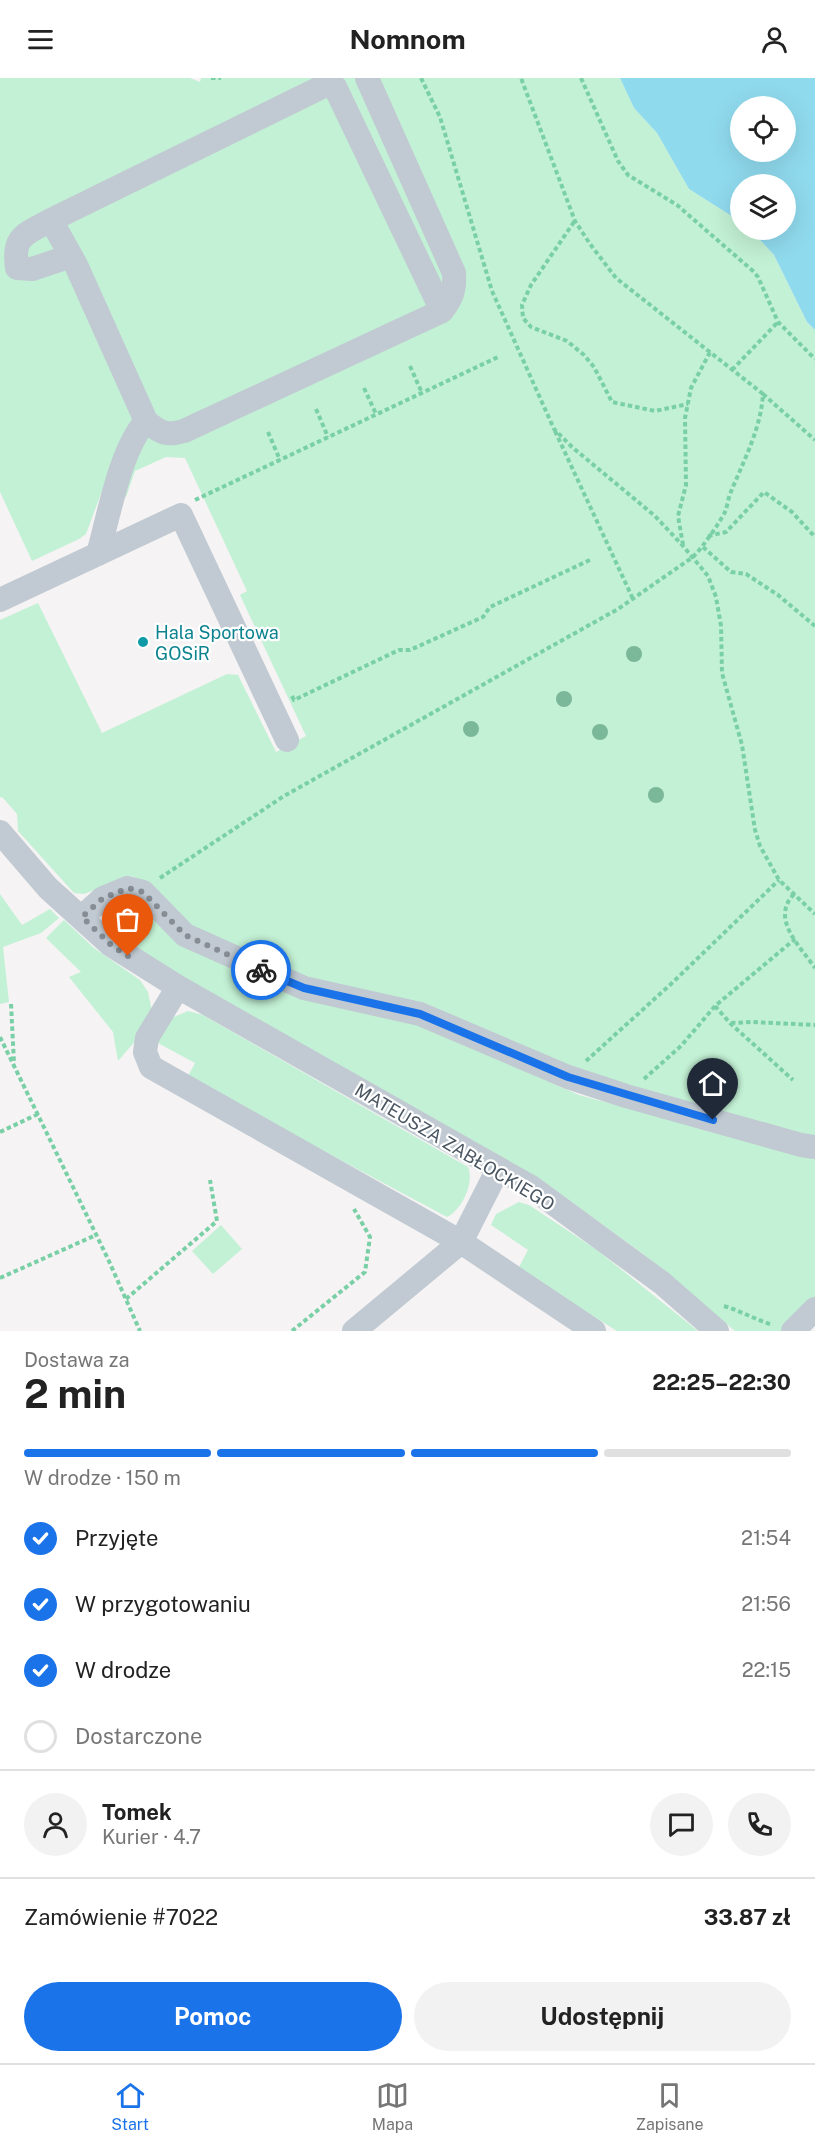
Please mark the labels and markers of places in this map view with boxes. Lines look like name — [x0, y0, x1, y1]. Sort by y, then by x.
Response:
place label: Hala Sportowa GOSiR — [155, 622, 279, 664]
marker: Hala Sportowa GOSiR — [136, 635, 150, 649]
pin — [102, 894, 153, 956]
pin — [687, 1058, 738, 1120]

